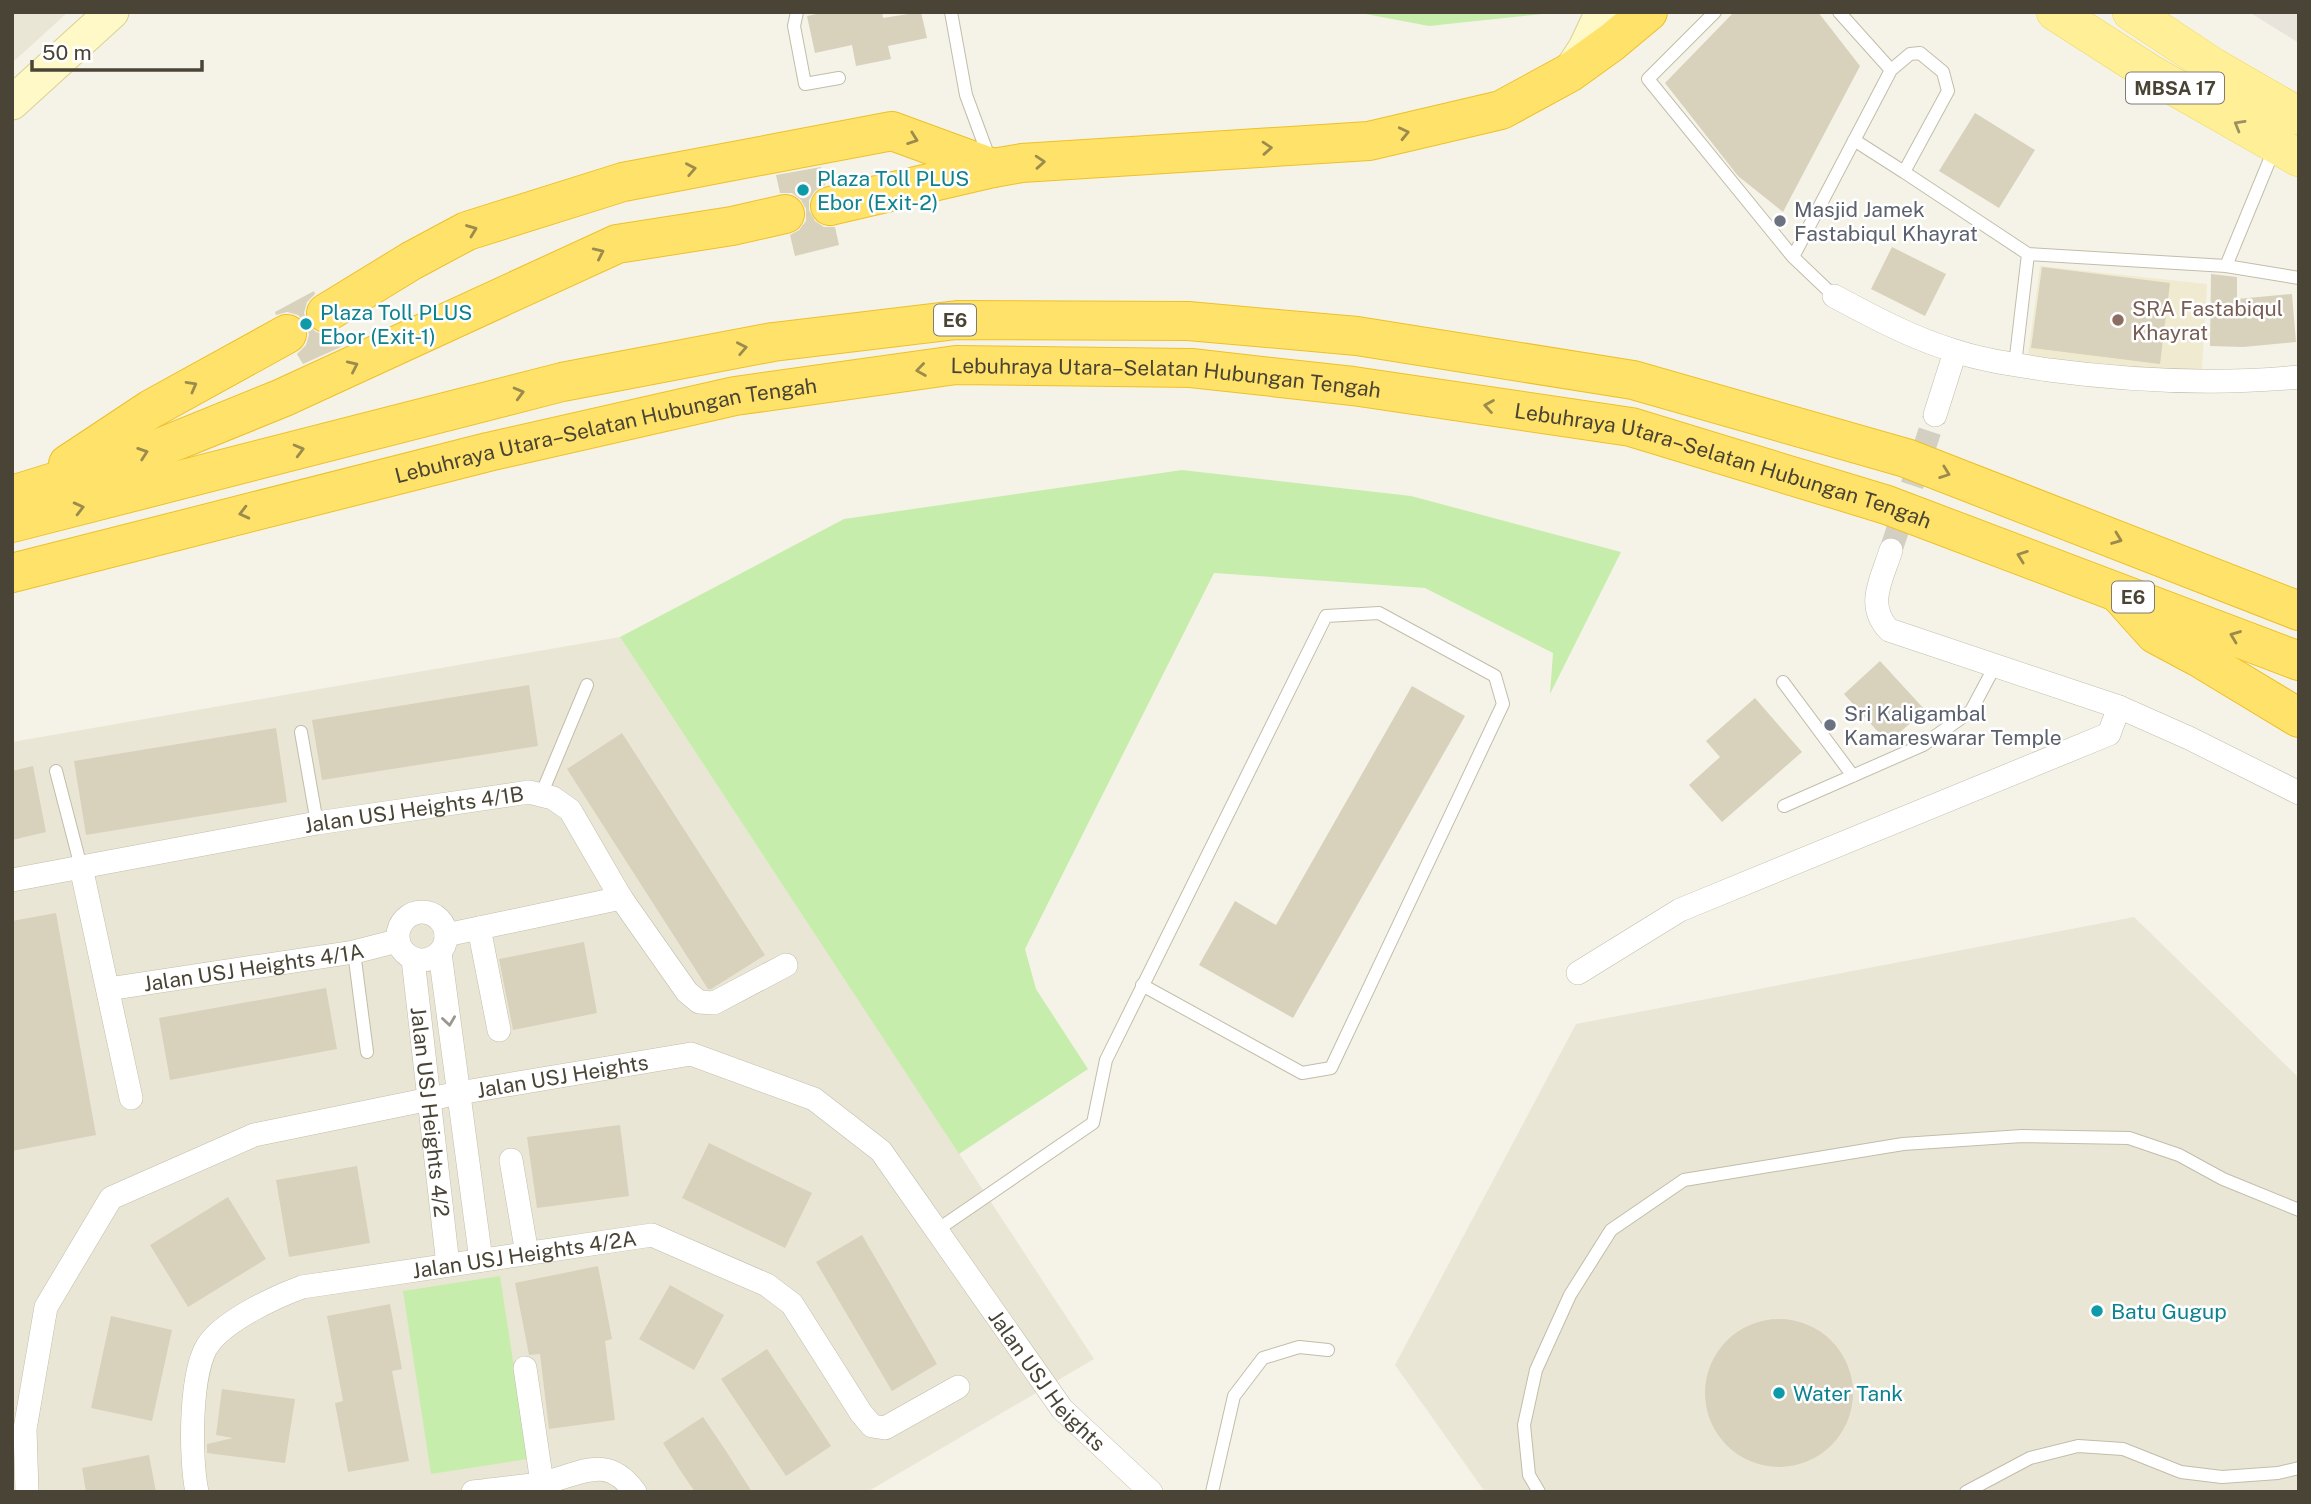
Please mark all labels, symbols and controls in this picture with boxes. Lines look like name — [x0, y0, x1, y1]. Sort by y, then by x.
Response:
scale bar — [32, 28, 201, 72]
text: 50 m — [42, 40, 92, 65]
road number: MBSA 17 — [2126, 72, 2224, 104]
one-way arrow — [2234, 121, 2247, 134]
one-way arrow — [1398, 127, 1410, 141]
one-way arrow — [907, 130, 919, 144]
one-way arrow — [1262, 140, 1273, 155]
one-way arrow — [1035, 155, 1046, 170]
one-way arrow — [685, 162, 697, 177]
place label: Plaza Toll PLUS Ebor (Exit-2) — [817, 166, 969, 215]
marker: Plaza Toll PLUS Ebor (Exit-2) — [795, 182, 811, 198]
place label: Masjid Jamek Fastabiqul Khayrat — [1794, 197, 1978, 246]
marker: Masjid Jamek Fastabiqul Khayrat — [1772, 213, 1788, 229]
one-way arrow — [465, 225, 477, 239]
one-way arrow — [592, 247, 604, 261]
place label: SRA Fastabiqul Khayrat — [2132, 296, 2283, 345]
place label: Plaza Toll PLUS Ebor (Exit-1) — [320, 300, 472, 349]
road number: E6 — [934, 304, 976, 336]
marker: SRA Fastabiqul Khayrat — [2110, 312, 2126, 328]
marker: Plaza Toll PLUS Ebor (Exit-1) — [298, 316, 314, 332]
one-way arrow — [736, 341, 748, 356]
street label: Lebuhraya Utara–Selatan Hubungan Tengah — [950, 352, 1383, 402]
one-way arrow — [346, 360, 358, 374]
one-way arrow — [915, 362, 927, 377]
street label: Lebuhraya Utara–Selatan Hubungan Tengah — [392, 372, 818, 488]
one-way arrow — [185, 381, 197, 395]
one-way arrow — [513, 387, 525, 401]
street label: Lebuhraya Utara–Selatan Hubungan Tengah — [1513, 397, 1935, 533]
one-way arrow — [1483, 399, 1494, 414]
one-way arrow — [293, 444, 305, 458]
one-way arrow — [136, 448, 148, 462]
one-way arrow — [1939, 465, 1951, 479]
one-way arrow — [73, 501, 85, 516]
one-way arrow — [238, 505, 250, 519]
one-way arrow — [2110, 531, 2122, 545]
one-way arrow — [2017, 550, 2029, 564]
road number: E6 — [2112, 582, 2154, 612]
one-way arrow — [2230, 631, 2242, 645]
place label: Sri Kaligambal Kamareswarar Temple — [1844, 701, 2062, 750]
marker: Sri Kaligambal Kamareswarar Temple — [1822, 717, 1838, 733]
street label: Jalan USJ Heights 4/1B — [302, 780, 525, 838]
street label: Jalan USJ Heights 4/1A — [141, 938, 366, 996]
street label: Jalan USJ Heights 4/2 — [406, 1005, 455, 1219]
one-way arrow — [441, 1015, 456, 1026]
street label: Jalan USJ Heights — [475, 1049, 650, 1102]
street label: Jalan USJ Heights 4/2A — [410, 1225, 638, 1283]
place label: Batu Gugup — [2111, 1299, 2227, 1324]
marker: Batu Gugup — [2089, 1303, 2105, 1319]
street label: Jalan USJ Heights — [984, 1305, 1111, 1456]
place label: Water Tank — [1793, 1381, 1903, 1406]
marker: Water Tank — [1771, 1385, 1787, 1401]

